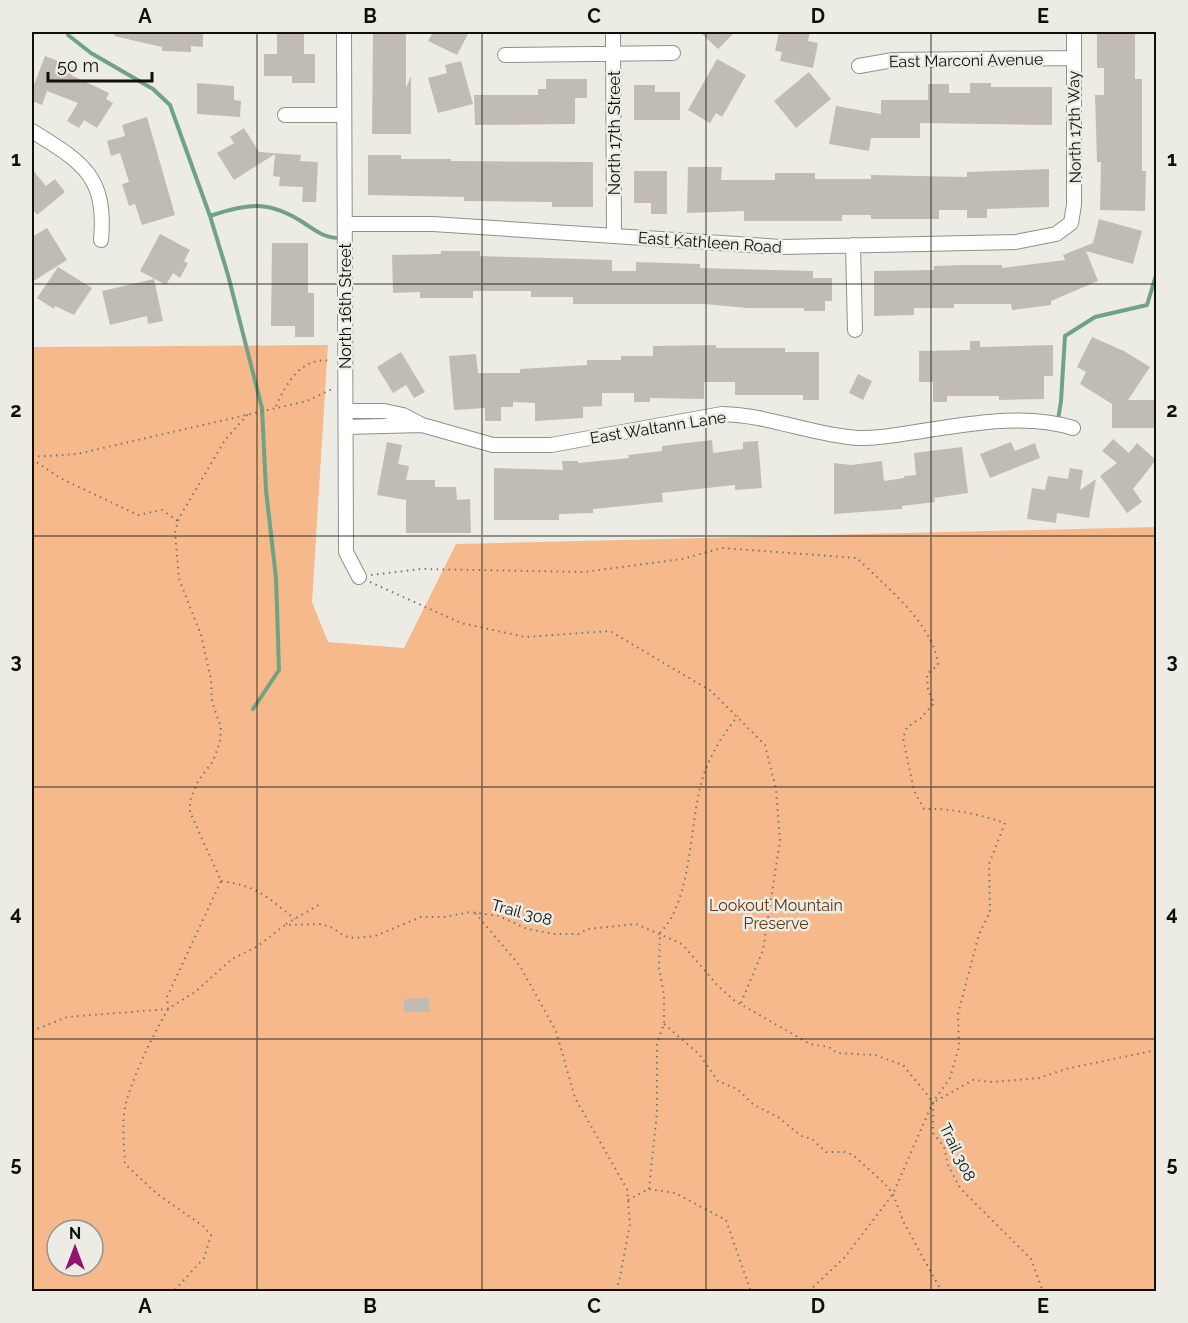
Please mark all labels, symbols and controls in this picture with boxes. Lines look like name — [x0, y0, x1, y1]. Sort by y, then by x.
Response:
text: A — [138, 4, 152, 28]
text: B — [363, 4, 377, 28]
text: C — [587, 4, 601, 28]
text: D — [811, 4, 825, 28]
text: E — [1037, 4, 1049, 28]
scale bar — [48, 45, 152, 83]
street label: East Marconi Avenue — [889, 50, 1043, 71]
text: 50 m — [57, 55, 99, 76]
street label: North 17th Street — [605, 70, 624, 195]
street label: North 17th Way — [1064, 70, 1085, 183]
text: 1 — [11, 147, 21, 171]
text: 1 — [1167, 147, 1177, 171]
street label: East Kathleen Road — [637, 228, 783, 257]
street label: North 16th Street — [336, 242, 355, 369]
text: 2 — [10, 398, 22, 422]
text: 2 — [1166, 398, 1178, 422]
street label: East Waltann Lane — [589, 407, 728, 448]
text: 3 — [10, 649, 22, 673]
text: 3 — [1166, 649, 1178, 673]
street label: Trail 308 — [490, 895, 554, 930]
park label: Lookout Mountain Preserve — [709, 896, 843, 933]
text: 4 — [10, 901, 22, 925]
text: 4 — [1166, 901, 1178, 925]
street label: Trail 308 — [935, 1120, 980, 1184]
text: 5 — [10, 1152, 22, 1176]
text: 5 — [1166, 1152, 1178, 1176]
north arrow — [45, 1218, 105, 1278]
text: N — [69, 1224, 81, 1243]
text: A — [138, 1294, 152, 1318]
text: B — [363, 1294, 377, 1318]
text: C — [587, 1294, 601, 1318]
text: D — [811, 1294, 825, 1318]
text: E — [1037, 1294, 1049, 1318]

